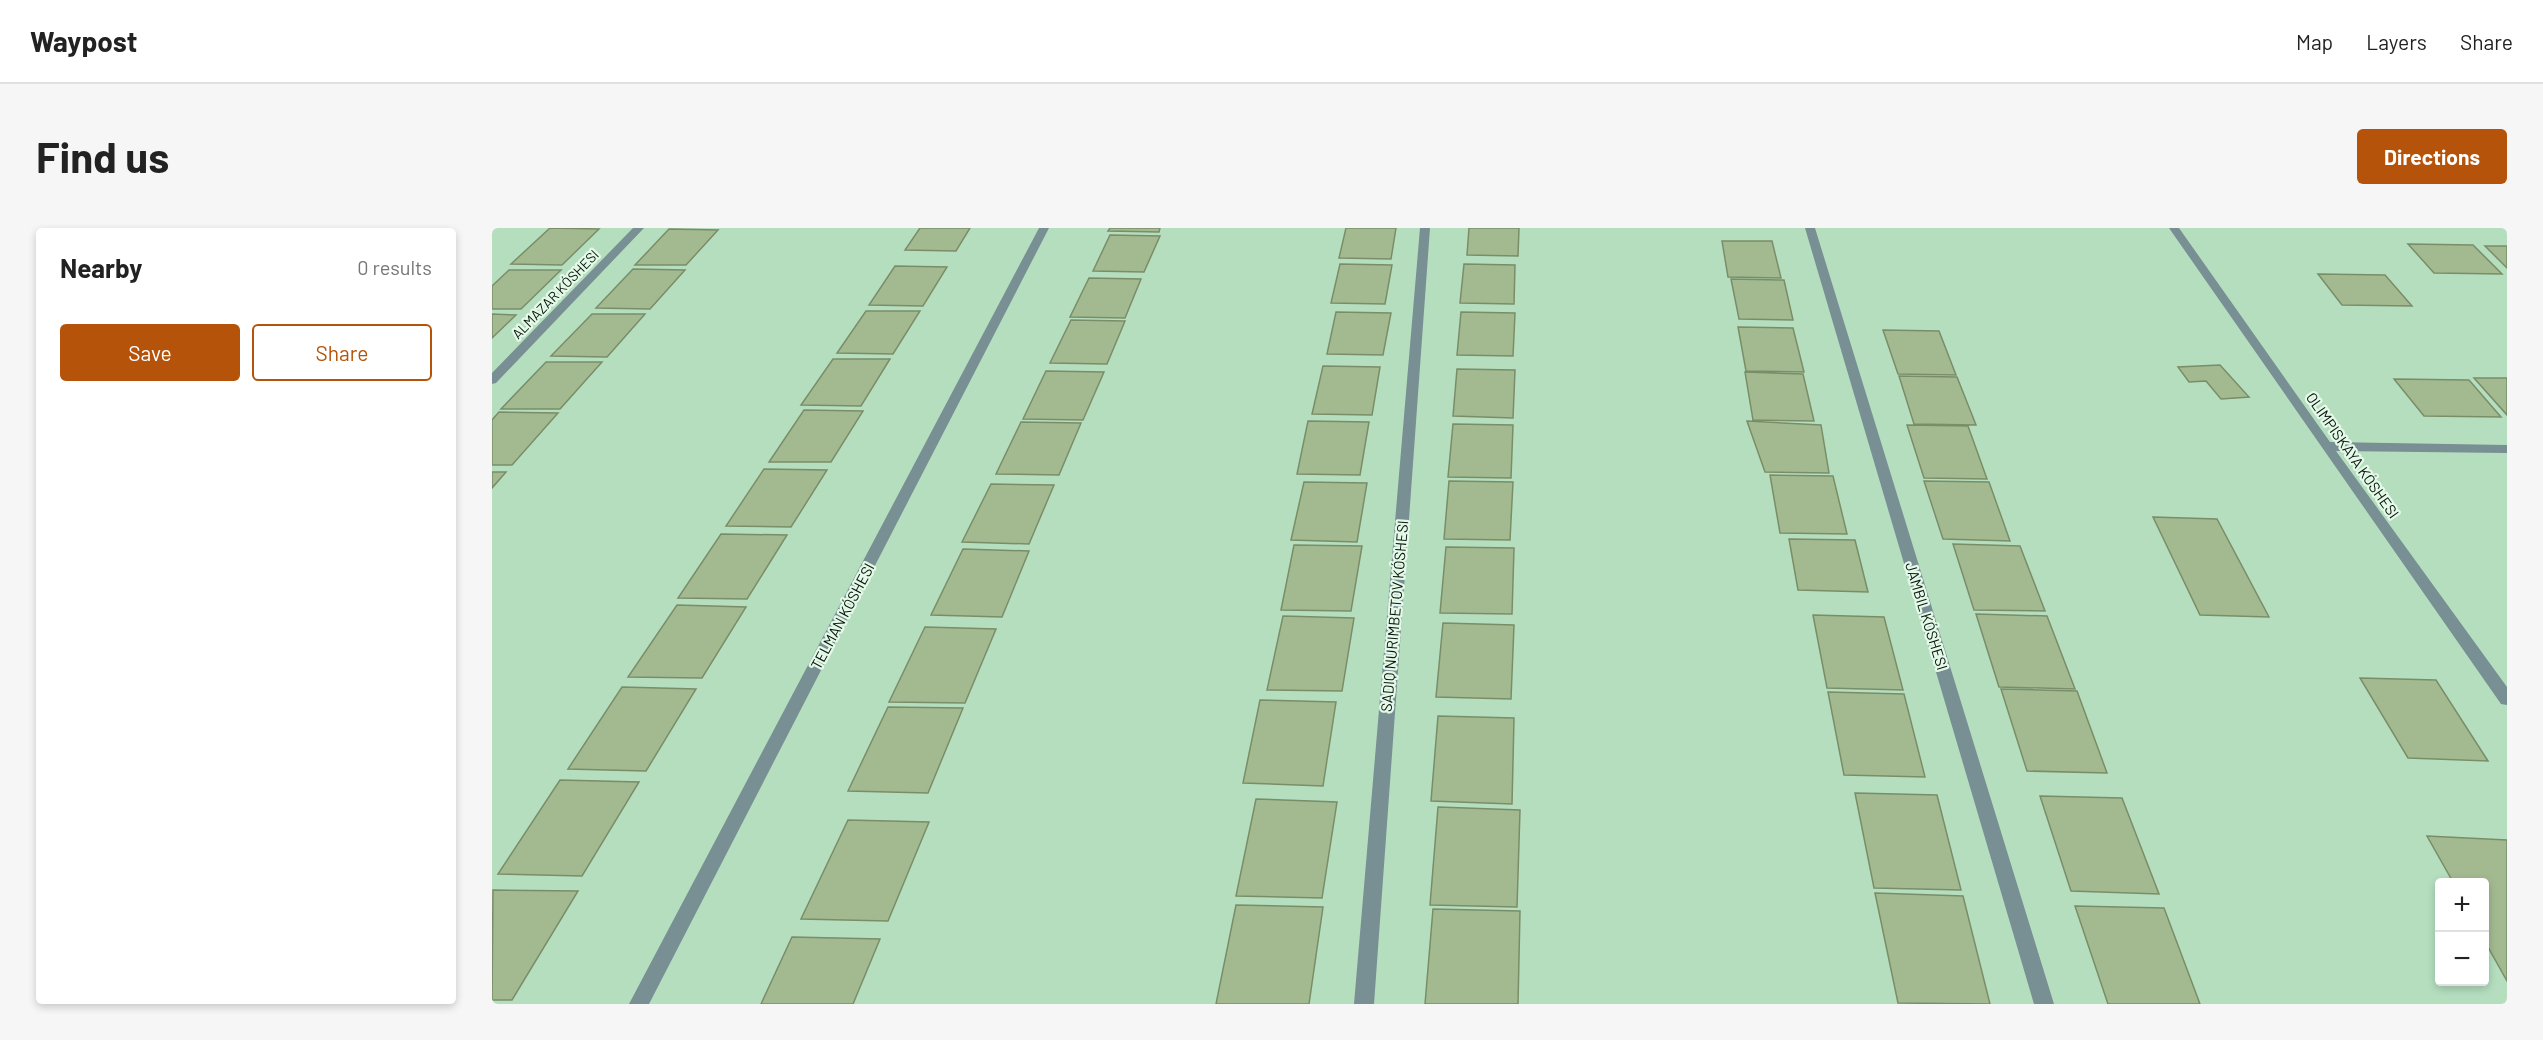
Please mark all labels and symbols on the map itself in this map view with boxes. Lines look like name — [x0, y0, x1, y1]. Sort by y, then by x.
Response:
street label: ALMAZAR KÓSHESI — [508, 246, 602, 342]
street label: OLIMPISKAYA KÓSHESI — [2303, 389, 2403, 521]
street label: SADIQ NURIMBETOV KÓSHESI — [1377, 519, 1411, 713]
street label: TELMAN KÓSHESI — [806, 560, 878, 672]
street label: JAMBIL KÓSHESI — [1902, 560, 1952, 672]

